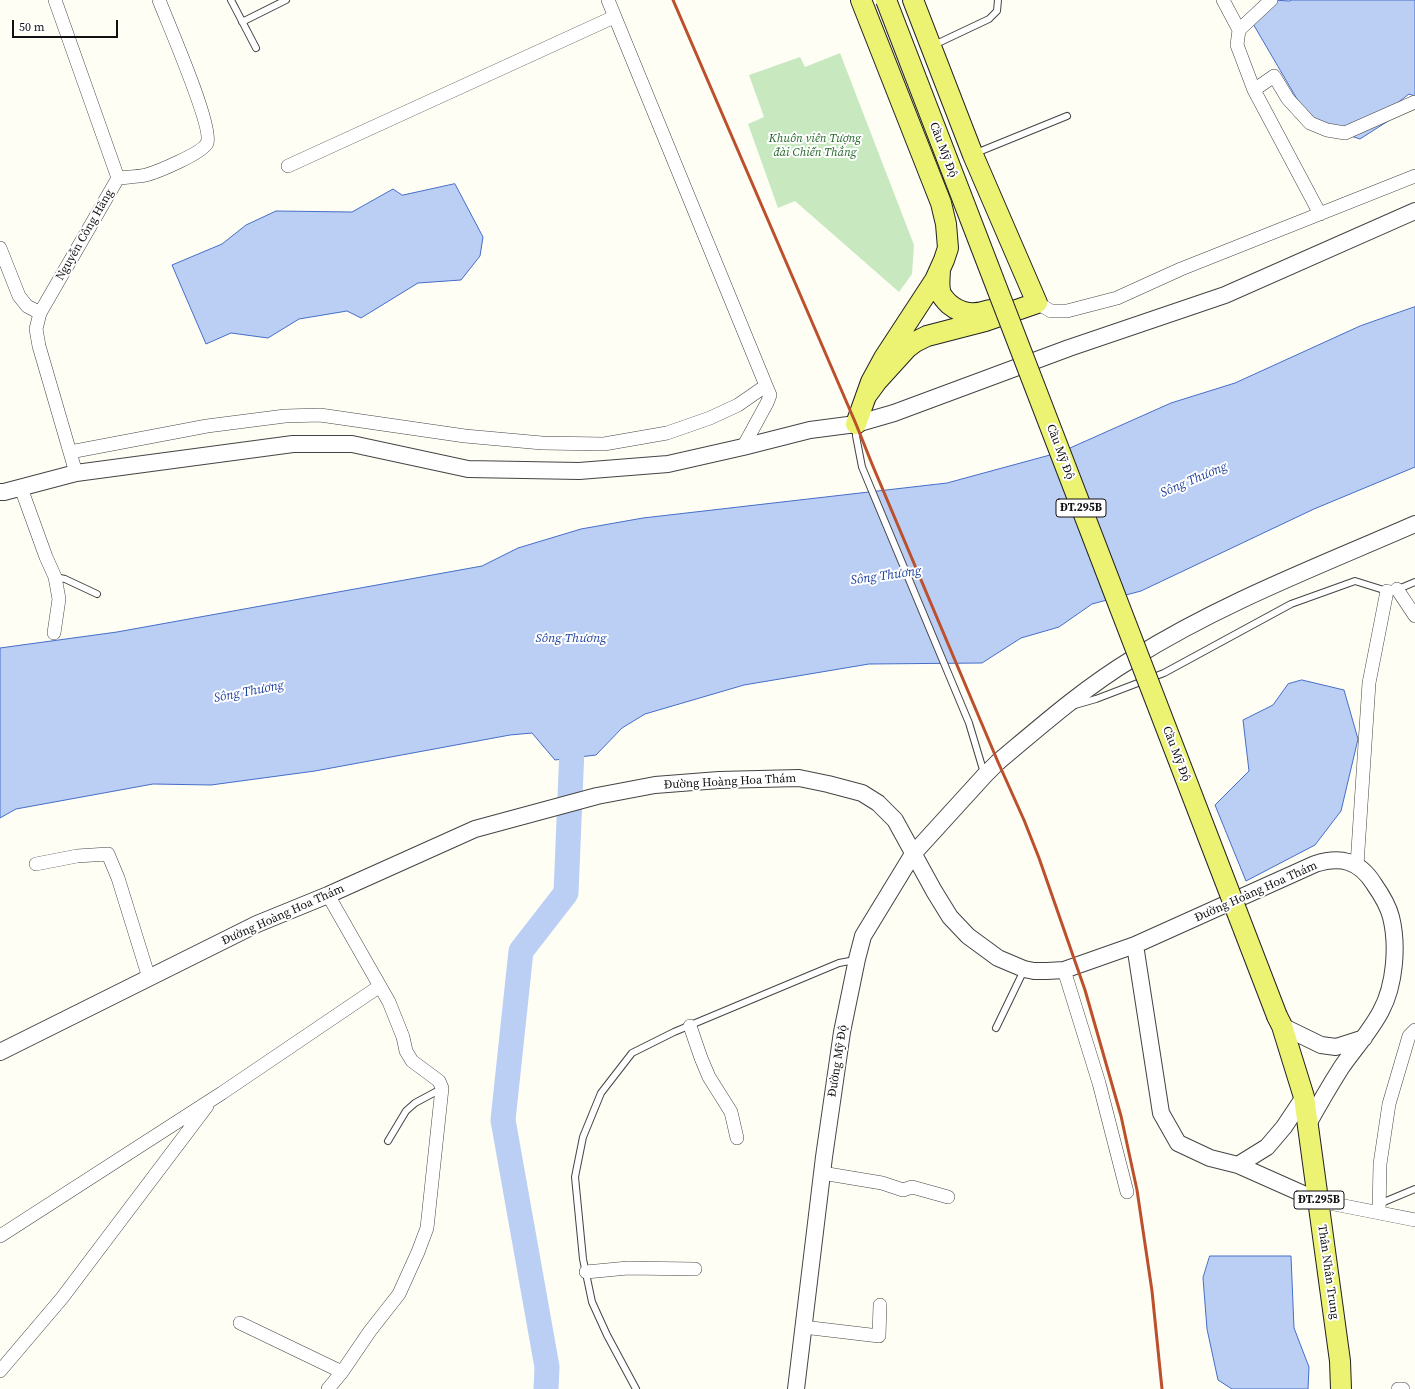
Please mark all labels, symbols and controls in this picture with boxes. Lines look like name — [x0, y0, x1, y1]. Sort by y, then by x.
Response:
scale bar — [14, 12, 120, 38]
text: 50 m — [19, 19, 45, 35]
street label: Cầu Mỹ Độ — [926, 120, 960, 180]
park label: Khuôn viên Tượng đài Chiến Thắng — [769, 132, 861, 160]
street label: Nguyễn Công Hãng — [53, 187, 117, 283]
street label: Cầu Mỹ Độ — [1043, 422, 1077, 482]
water label: Sông Thương — [1158, 459, 1230, 501]
road number: ĐT.295B — [1056, 499, 1106, 517]
water label: Sông Thương — [850, 563, 922, 589]
water label: Sông Thương — [535, 631, 607, 647]
water label: Sông Thương — [213, 678, 285, 706]
street label: Cầu Mỹ Độ — [1159, 724, 1193, 784]
street label: Đường Hoàng Hoa Thám — [663, 771, 797, 793]
street label: Đường Hoàng Hoa Thám — [1193, 858, 1319, 926]
street label: Đường Hoàng Hoa Thám — [220, 881, 346, 949]
street label: Đường Mỹ Độ — [825, 1024, 851, 1098]
road number: ĐT.295B — [1294, 1191, 1344, 1209]
street label: Thân Nhân Trung — [1314, 1224, 1342, 1320]

